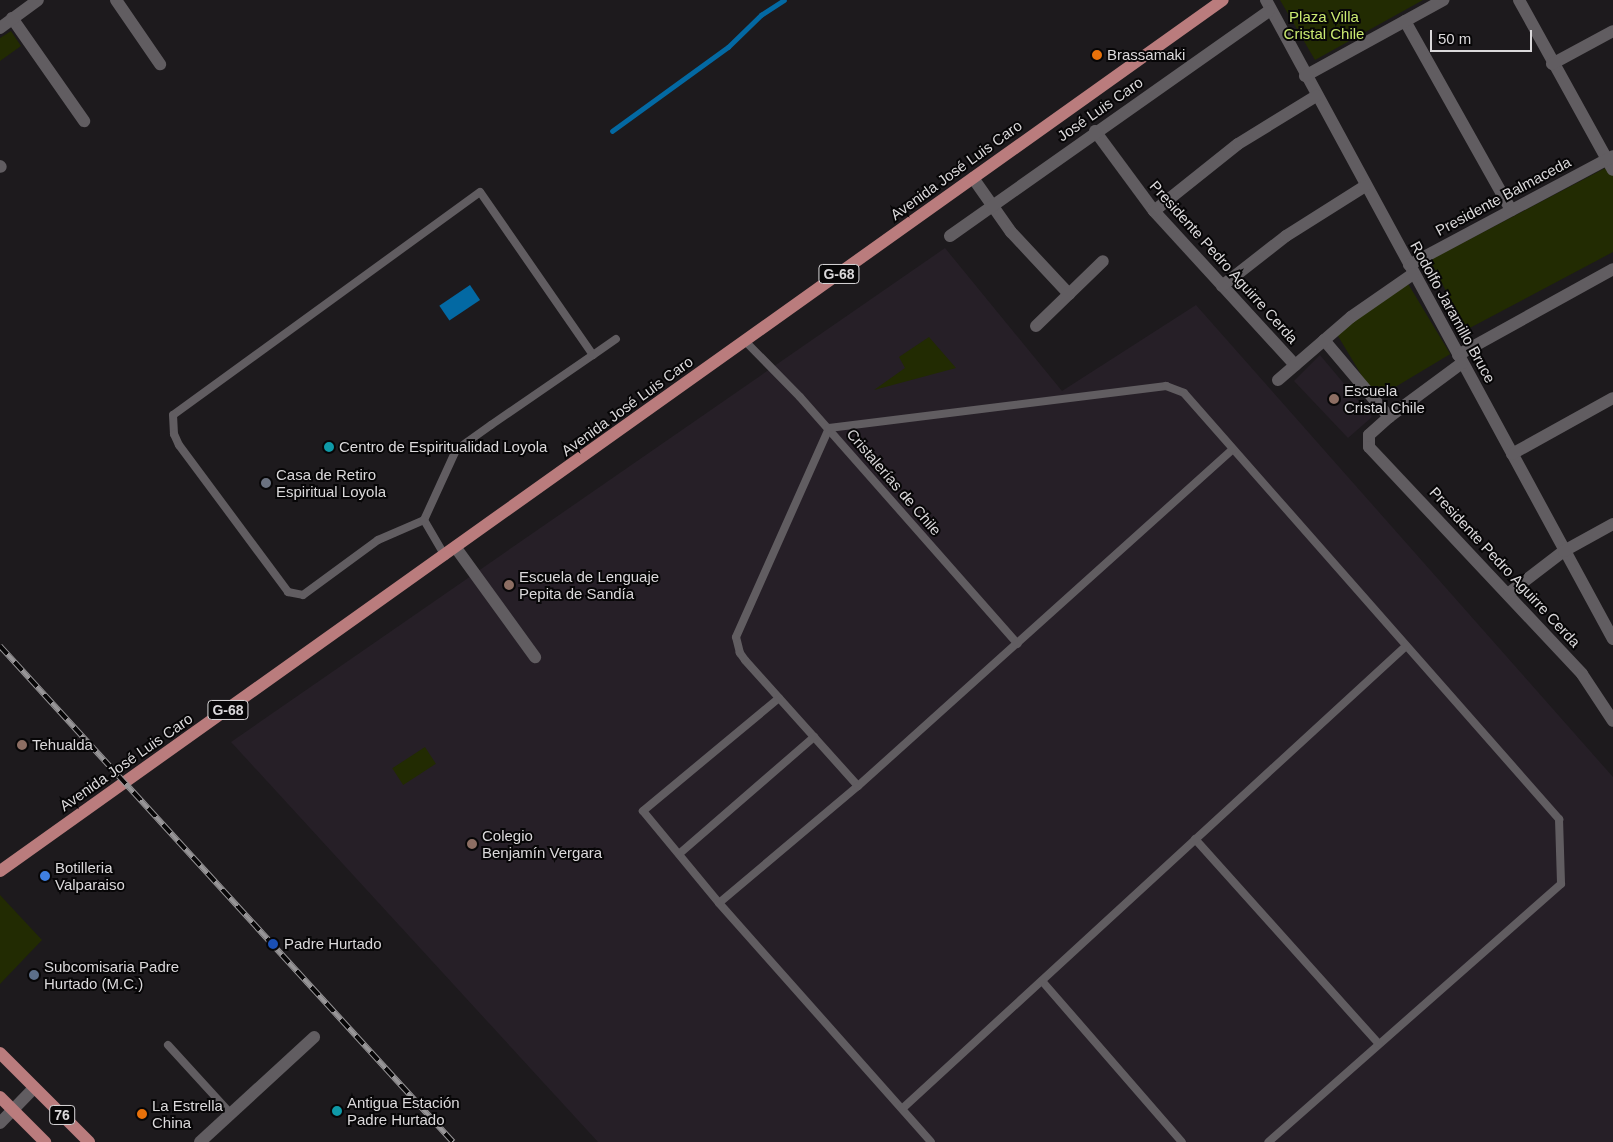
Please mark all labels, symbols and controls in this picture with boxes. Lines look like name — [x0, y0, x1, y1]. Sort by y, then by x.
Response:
park label: Plaza Villa Cristal Chile — [1284, 7, 1364, 42]
scale bar — [1433, 20, 1536, 52]
text: 50 m — [1438, 30, 1471, 47]
place label: Brassamaki — [1107, 46, 1185, 64]
marker: Brassamaki — [1091, 49, 1103, 61]
street label: José Luis Caro — [1054, 73, 1146, 145]
street label: Avenida José Luis Caro — [887, 116, 1025, 224]
street label: Presidente Balmaceda — [1432, 153, 1574, 239]
street label: Presidente Pedro Aguirre Cerda — [1146, 177, 1302, 347]
street label: Rodolfo Jaramillo Bruce — [1407, 238, 1499, 386]
road number: G-68 — [818, 262, 860, 286]
street label: Avenida José Luis Caro — [558, 352, 696, 460]
place label: Escuela Cristal Chile — [1344, 381, 1425, 416]
marker: Escuela Cristal Chile — [1328, 393, 1340, 405]
street label: Cristalerías de Chile — [843, 425, 945, 539]
place label: Centro de Espiritualidad Loyola — [339, 438, 547, 456]
marker: Centro de Espiritualidad Loyola — [323, 441, 335, 453]
place label: Casa de Retiro Espiritual Loyola — [276, 465, 386, 500]
marker: Casa de Retiro Espiritual Loyola — [260, 477, 272, 489]
street label: Presidente Pedro Aguirre Cerda — [1426, 483, 1584, 651]
place label: Escuela de Lenguaje Pepita de Sandía — [519, 567, 659, 602]
marker: Escuela de Lenguaje Pepita de Sandía — [503, 579, 515, 591]
road number: G-68 — [207, 698, 249, 722]
street label: Avenida José Luis Caro — [56, 709, 196, 815]
place label: Tehualda — [32, 736, 93, 754]
marker: Tehualda — [16, 739, 28, 751]
place label: Colegio Benjamín Vergara — [482, 826, 602, 861]
marker: Colegio Benjamín Vergara — [466, 838, 478, 850]
place label: Botilleria Valparaiso — [55, 858, 125, 893]
marker: Botilleria Valparaiso — [39, 870, 51, 882]
place label: Padre Hurtado — [284, 935, 382, 953]
marker: Padre Hurtado — [266, 937, 280, 951]
place label: Subcomisaria Padre Hurtado (M.C.) — [44, 957, 179, 992]
marker: Subcomisaria Padre Hurtado (M.C.) — [28, 969, 40, 981]
place label: Antigua Estación Padre Hurtado — [347, 1093, 460, 1128]
place label: La Estrella China — [152, 1096, 223, 1131]
road number: 76 — [48, 1104, 76, 1126]
marker: Antigua Estación Padre Hurtado — [331, 1105, 343, 1117]
marker: La Estrella China — [136, 1108, 148, 1120]

